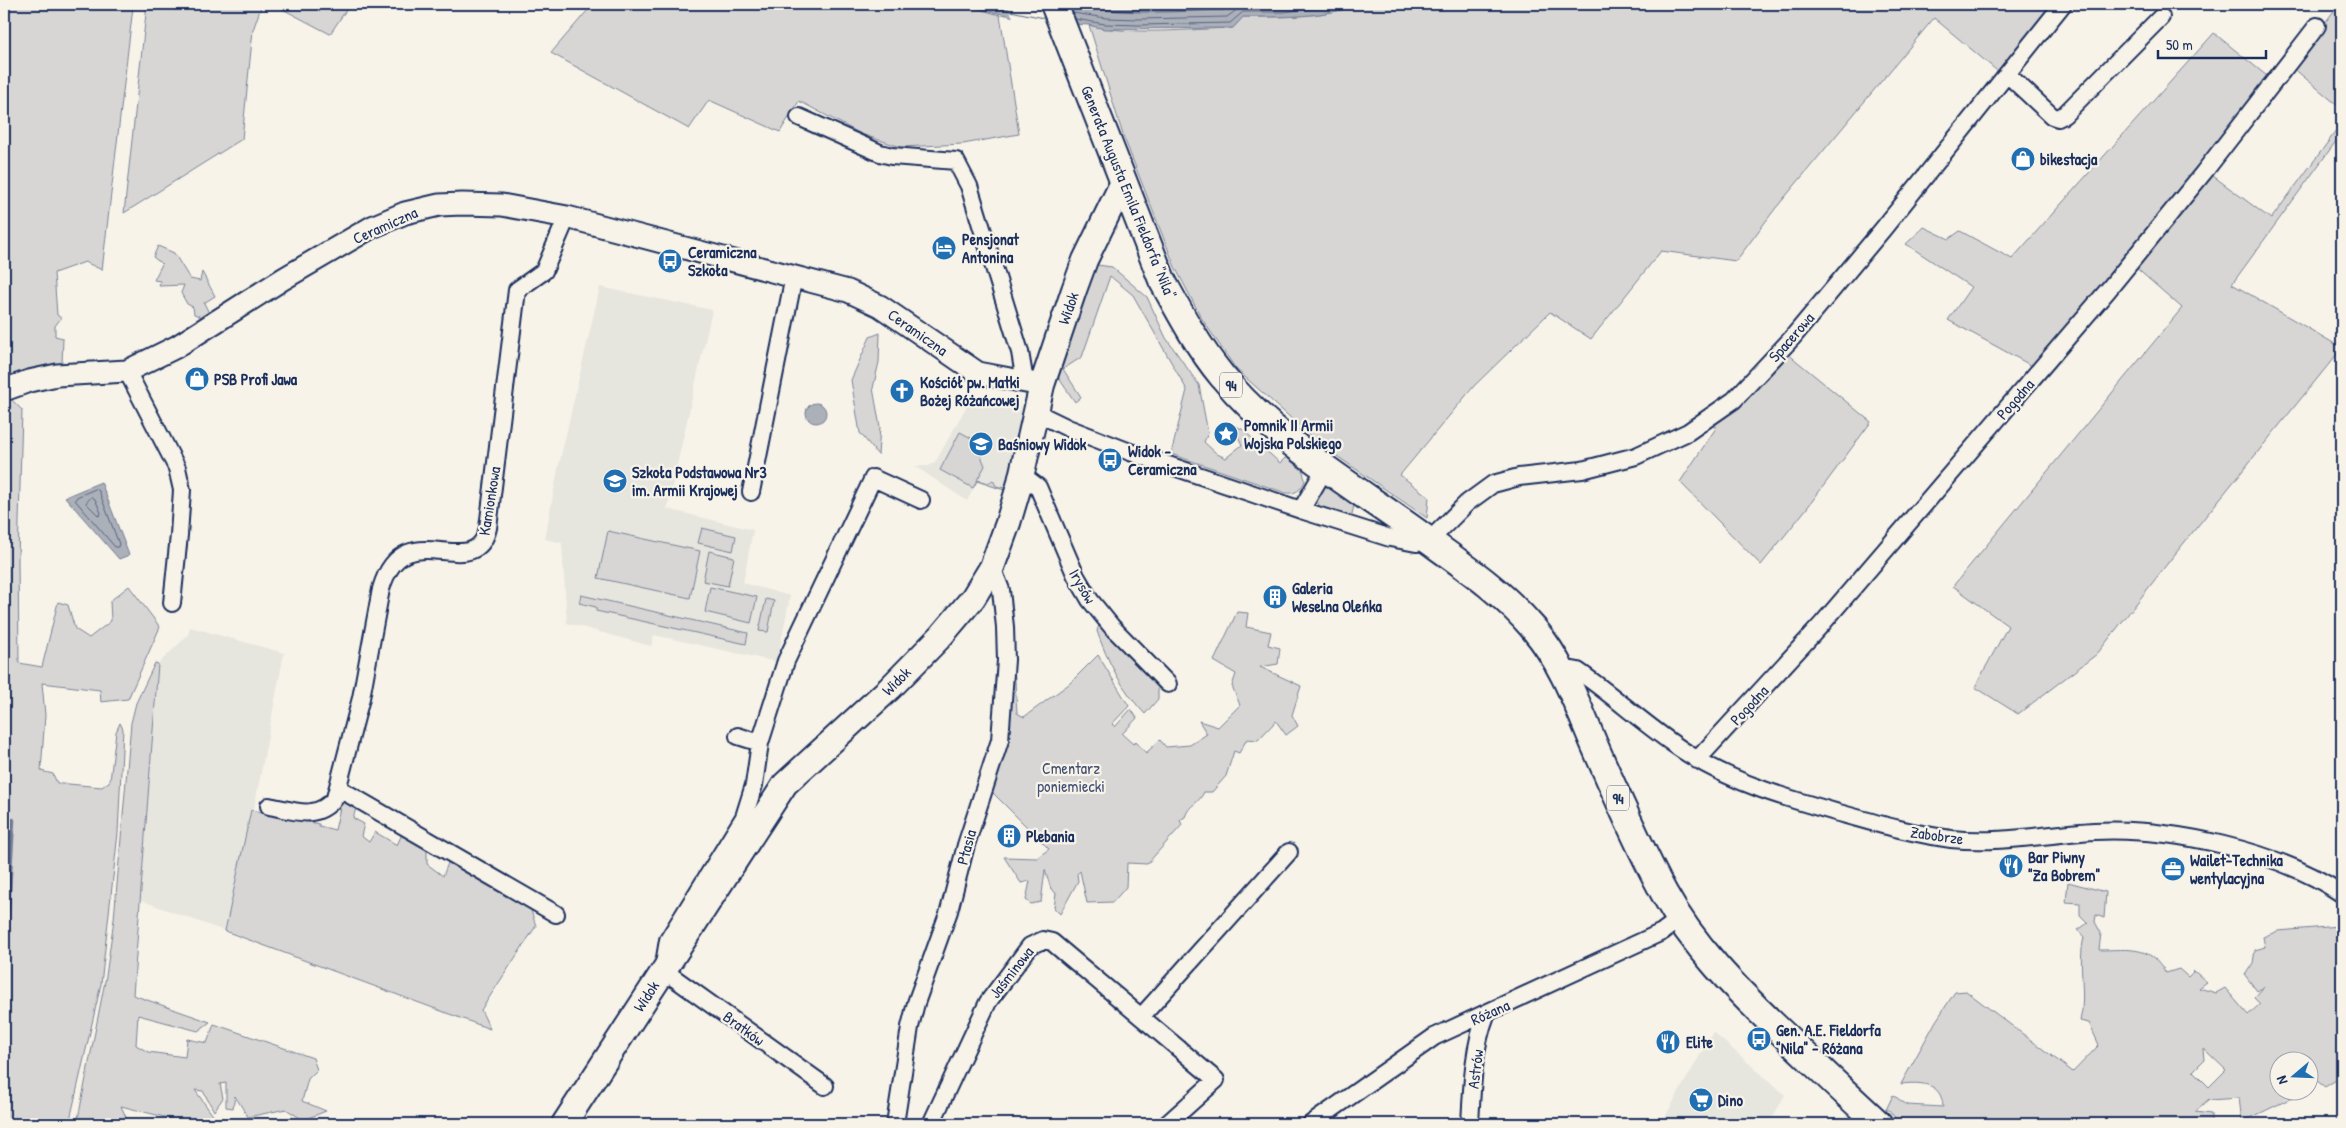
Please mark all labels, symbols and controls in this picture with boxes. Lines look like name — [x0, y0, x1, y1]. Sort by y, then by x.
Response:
scale bar — [2158, 28, 2266, 60]
text: 50 m — [2166, 34, 2193, 55]
street label: Generała Augusta Emila Fieldorfa "Nila" — [1076, 82, 1182, 302]
shop icon: bikestacja — [2010, 146, 2036, 172]
place label: bikestacja — [2040, 148, 2098, 170]
street label: Ceramiczna — [349, 201, 421, 249]
place label: Pensjonat Antonina — [962, 228, 1019, 268]
hotel icon: Pensjonat Antonina — [931, 235, 957, 261]
place label: Ceramiczna Szkoła — [688, 241, 757, 281]
bus stop icon: Ceramiczna Szkoła — [657, 248, 683, 274]
street label: Widok — [1052, 289, 1084, 327]
street label: Ceramiczna — [884, 303, 952, 361]
street label: Spacerowa — [1763, 307, 1819, 367]
shop icon: PSB Profi Jawa — [184, 366, 210, 392]
place label: PSB Profi Jawa — [214, 368, 298, 390]
place label: Kościół pw. Matki Bożej Różańcowej — [920, 371, 1020, 411]
road number: 94 — [1220, 372, 1242, 398]
street label: Pogodna — [1991, 374, 2039, 424]
church icon: Kościół pw. Matki Bożej Różańcowej — [889, 378, 915, 404]
place label: Pomnik II Armii Wojska Polskiego — [1244, 414, 1342, 455]
place icon: Pomnik II Armii Wojska Polskiego — [1213, 421, 1239, 447]
school or university icon: Baśniowy Widok — [968, 431, 994, 457]
place label: Baśniowy Widok — [998, 433, 1087, 456]
place label: Widok - Ceramiczna — [1128, 440, 1197, 480]
bus stop icon: Widok - Ceramiczna — [1097, 447, 1123, 473]
place label: Szkoła Podstawowa Nr3 im. Armii Krajowej — [632, 461, 767, 501]
street label: Kamionkowa — [473, 465, 505, 537]
school or university icon: Szkoła Podstawowa Nr3 im. Armii Krajowej — [602, 468, 628, 494]
street label: Irysów — [1064, 565, 1102, 607]
place label: Galeria Weselna Oleńka — [1292, 577, 1383, 617]
building icon: Galeria Weselna Oleńka — [1262, 584, 1288, 610]
street label: Widok — [877, 661, 916, 700]
street label: Pogodna — [1725, 680, 1773, 730]
park label: Cmentarz poniemiecki — [1037, 757, 1105, 797]
road number: 94 — [1607, 786, 1629, 810]
street label: Zabobrze — [1909, 820, 1966, 850]
building icon: Plebania — [996, 823, 1022, 849]
place label: Plebania — [1026, 825, 1075, 847]
street label: Ptasia — [951, 827, 981, 867]
place label: Bar Piwny "Za Bobrem" — [2028, 846, 2100, 886]
place label: Wailet-Technika wentylacyjna — [2190, 849, 2284, 890]
restaurant icon: Bar Piwny "Za Bobrem" — [1998, 853, 2024, 879]
office icon: Wailet-Technika wentylacyjna — [2160, 856, 2186, 882]
street label: Jaśminowa — [984, 942, 1038, 1002]
street label: Widok — [628, 976, 664, 1016]
street label: Różana — [1467, 994, 1513, 1030]
street label: Bratków — [719, 1005, 769, 1051]
place label: Gen. A.E. Fieldorfa "Nila" - Różana — [1776, 1019, 1882, 1059]
bus stop icon: Gen. A.E. Fieldorfa "Nila" - Różana — [1746, 1026, 1772, 1052]
restaurant icon: Elite — [1655, 1029, 1681, 1055]
place label: Elite — [1686, 1031, 1713, 1053]
street label: Astrów — [1462, 1048, 1488, 1090]
north arrow — [2268, 1050, 2318, 1100]
text: N — [2271, 1073, 2291, 1087]
supermarket icon: Dino — [1688, 1087, 1714, 1113]
place label: Dino — [1718, 1089, 1743, 1111]

